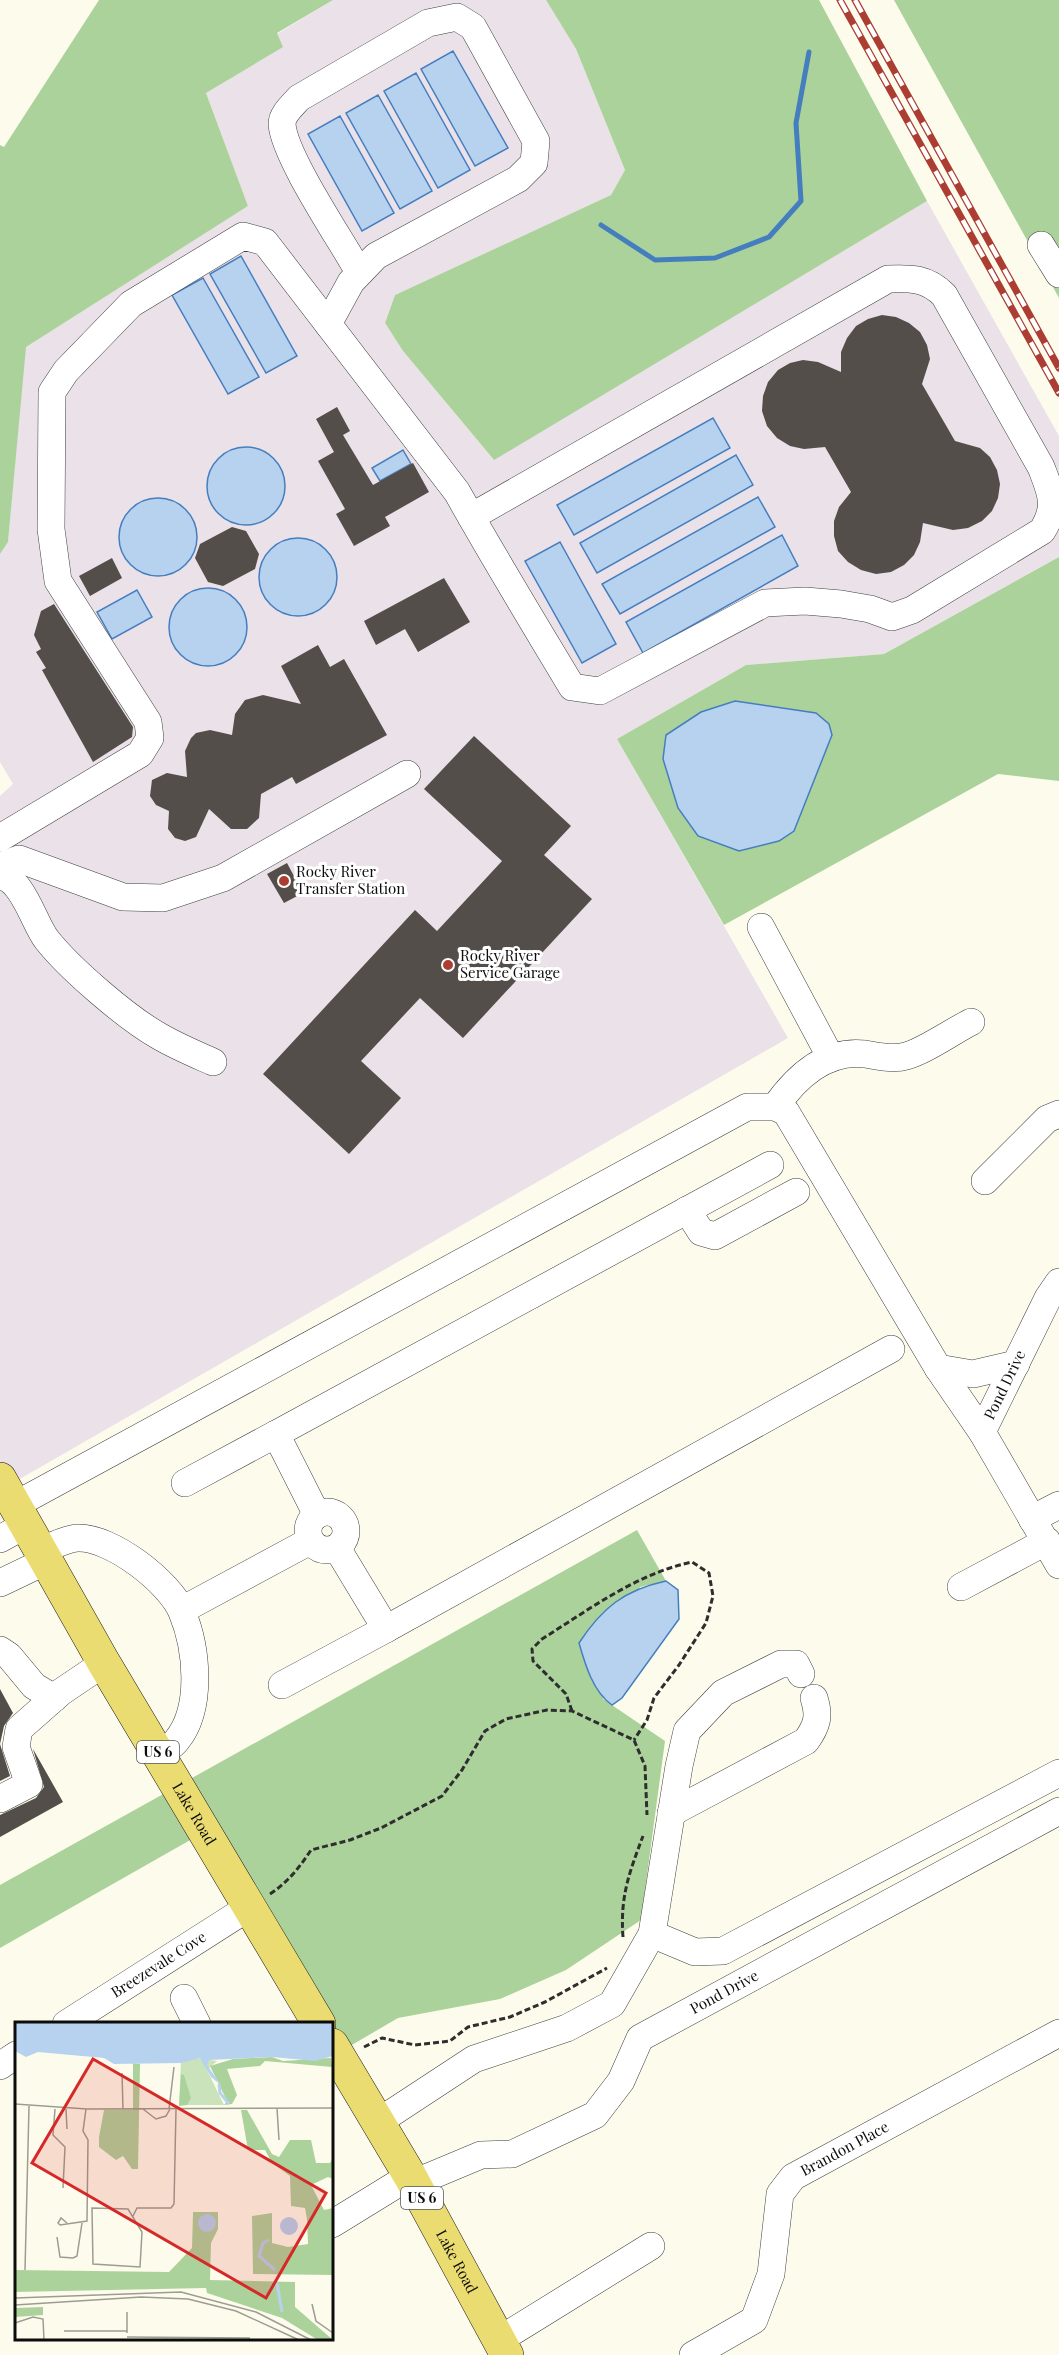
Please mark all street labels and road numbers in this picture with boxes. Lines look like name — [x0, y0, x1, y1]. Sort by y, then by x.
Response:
street label: Pond Drive — [979, 1346, 1030, 1423]
road number: US 6 — [137, 1741, 179, 1763]
street label: Lake Road — [168, 1778, 221, 1849]
street label: Breezevale Cove — [107, 1926, 210, 2002]
street label: Pond Drive — [686, 1965, 762, 2018]
street label: Brandon Place — [797, 2116, 892, 2180]
road number: US 6 — [401, 2187, 443, 2209]
street label: Lake Road — [432, 2226, 483, 2297]

